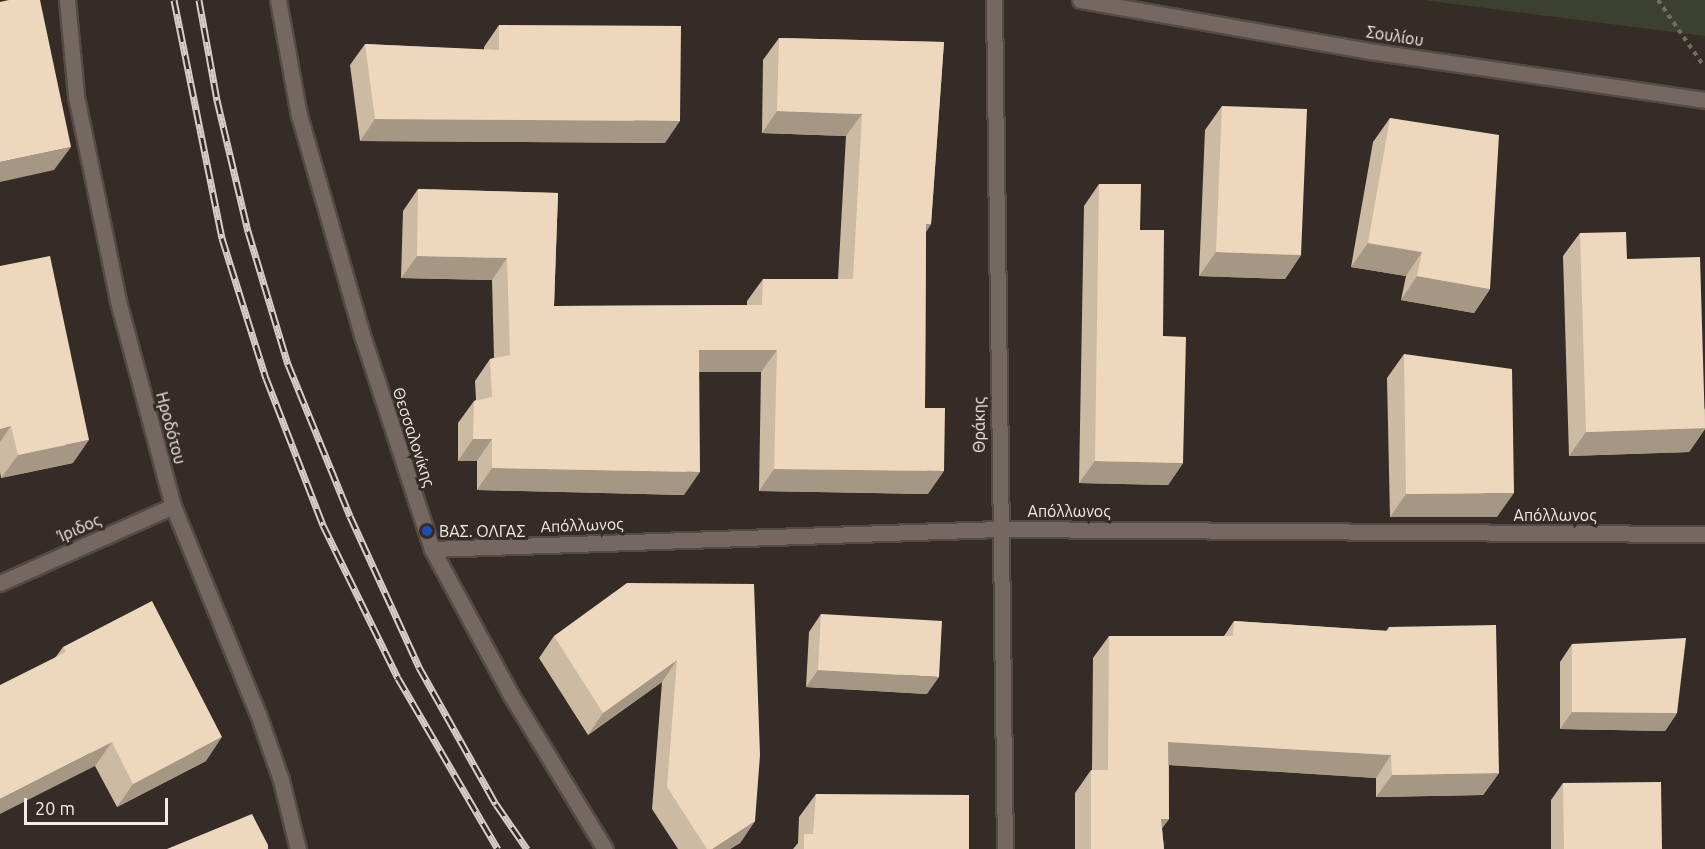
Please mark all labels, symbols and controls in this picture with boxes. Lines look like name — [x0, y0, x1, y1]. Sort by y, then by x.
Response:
street label: Σουλίου — [1365, 22, 1425, 50]
street label: Θεσσαλονίκης — [389, 385, 439, 489]
street label: Ηροδότου — [152, 390, 190, 466]
street label: Θράκης — [969, 397, 989, 453]
street label: Απόλλωνος — [1028, 501, 1110, 521]
street label: Απόλλωνος — [1514, 505, 1596, 525]
street label: Ίριδος — [55, 510, 103, 546]
street label: Απόλλωνος — [540, 514, 624, 536]
place label: ΒΑΣ. ΟΛΓΑΣ — [439, 521, 525, 541]
marker: ΒΑΣ. ΟΛΓΑΣ — [420, 524, 434, 538]
scale bar — [27, 786, 171, 824]
text: 20 m — [35, 798, 75, 818]

